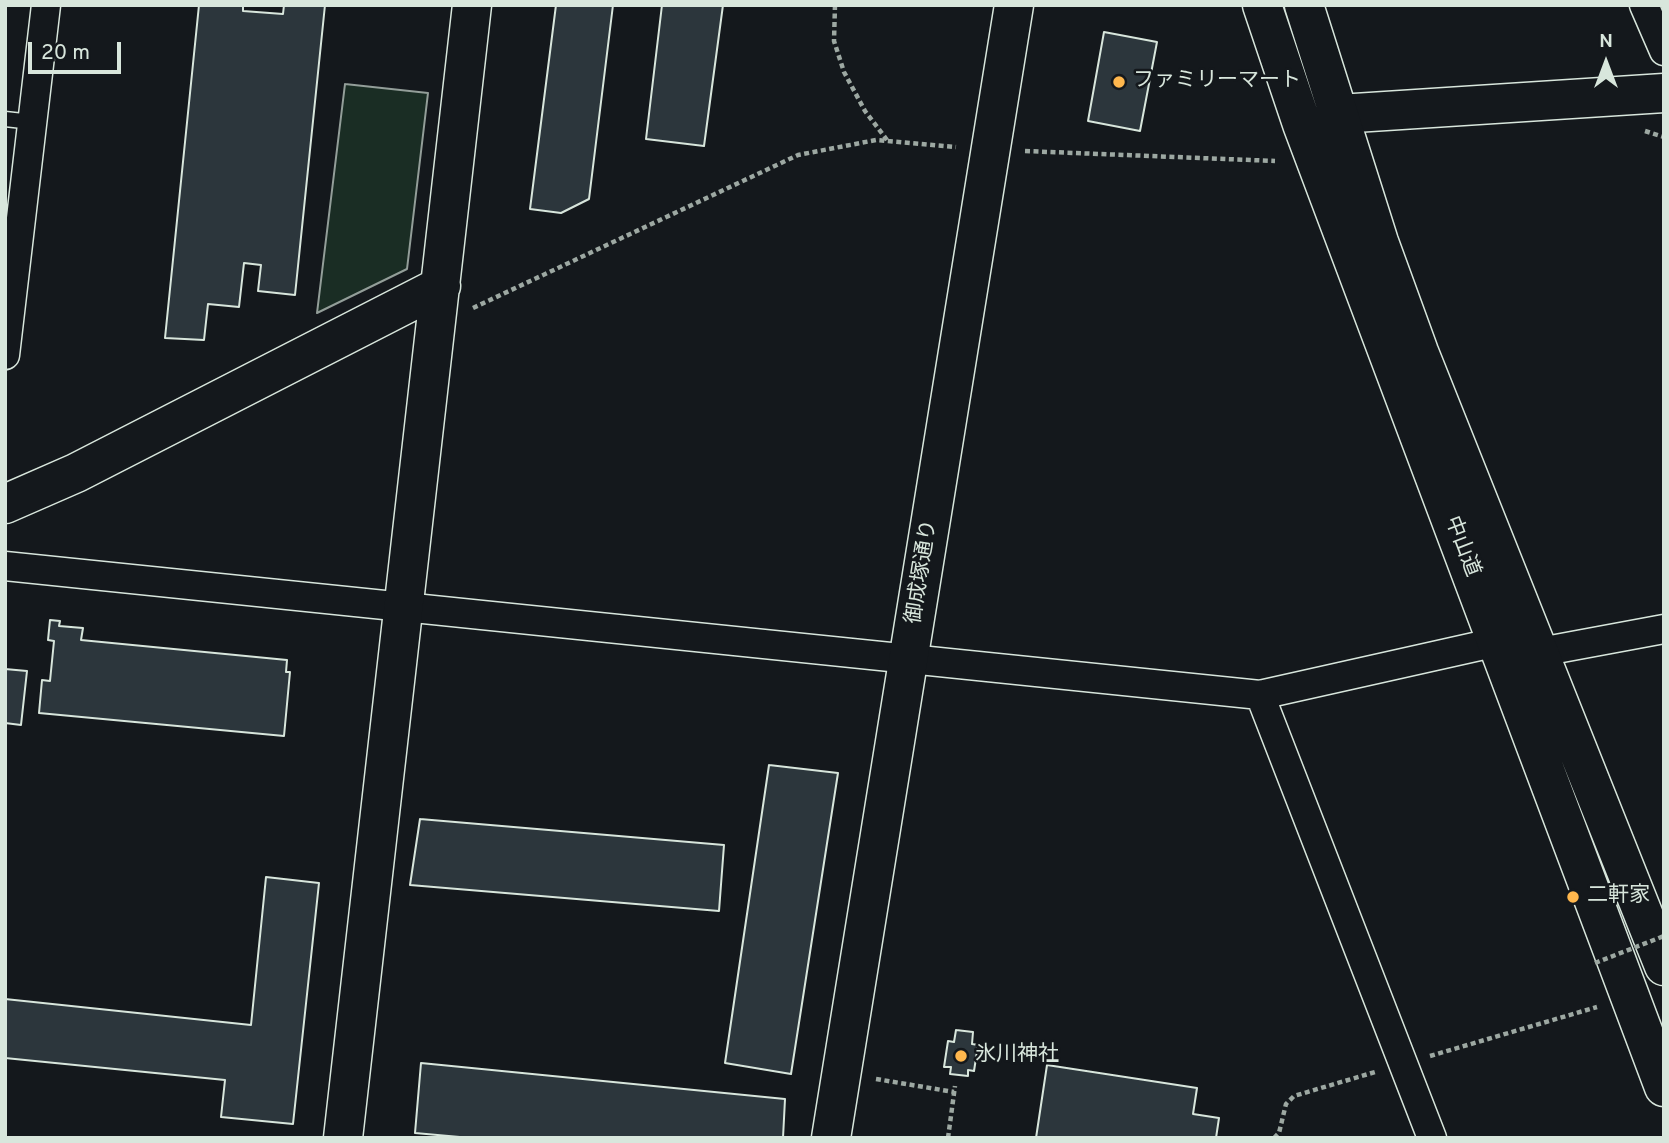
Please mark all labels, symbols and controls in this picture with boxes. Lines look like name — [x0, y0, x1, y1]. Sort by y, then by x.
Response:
scale bar — [32, 28, 124, 72]
north arrow — [1571, 28, 1641, 98]
text: N — [1599, 30, 1613, 54]
text: 20 m — [41, 40, 90, 67]
place label: ファミリーマート — [1133, 69, 1301, 95]
marker: ファミリーマート — [1111, 74, 1127, 90]
street label: 中山道 — [1438, 513, 1484, 581]
street label: 御成塚通り — [902, 518, 944, 626]
place label: 二軒家 — [1587, 884, 1650, 910]
marker: 二軒家 — [1565, 889, 1581, 905]
place label: 氷川神社 — [975, 1043, 1059, 1069]
marker: 氷川神社 — [953, 1048, 969, 1064]

